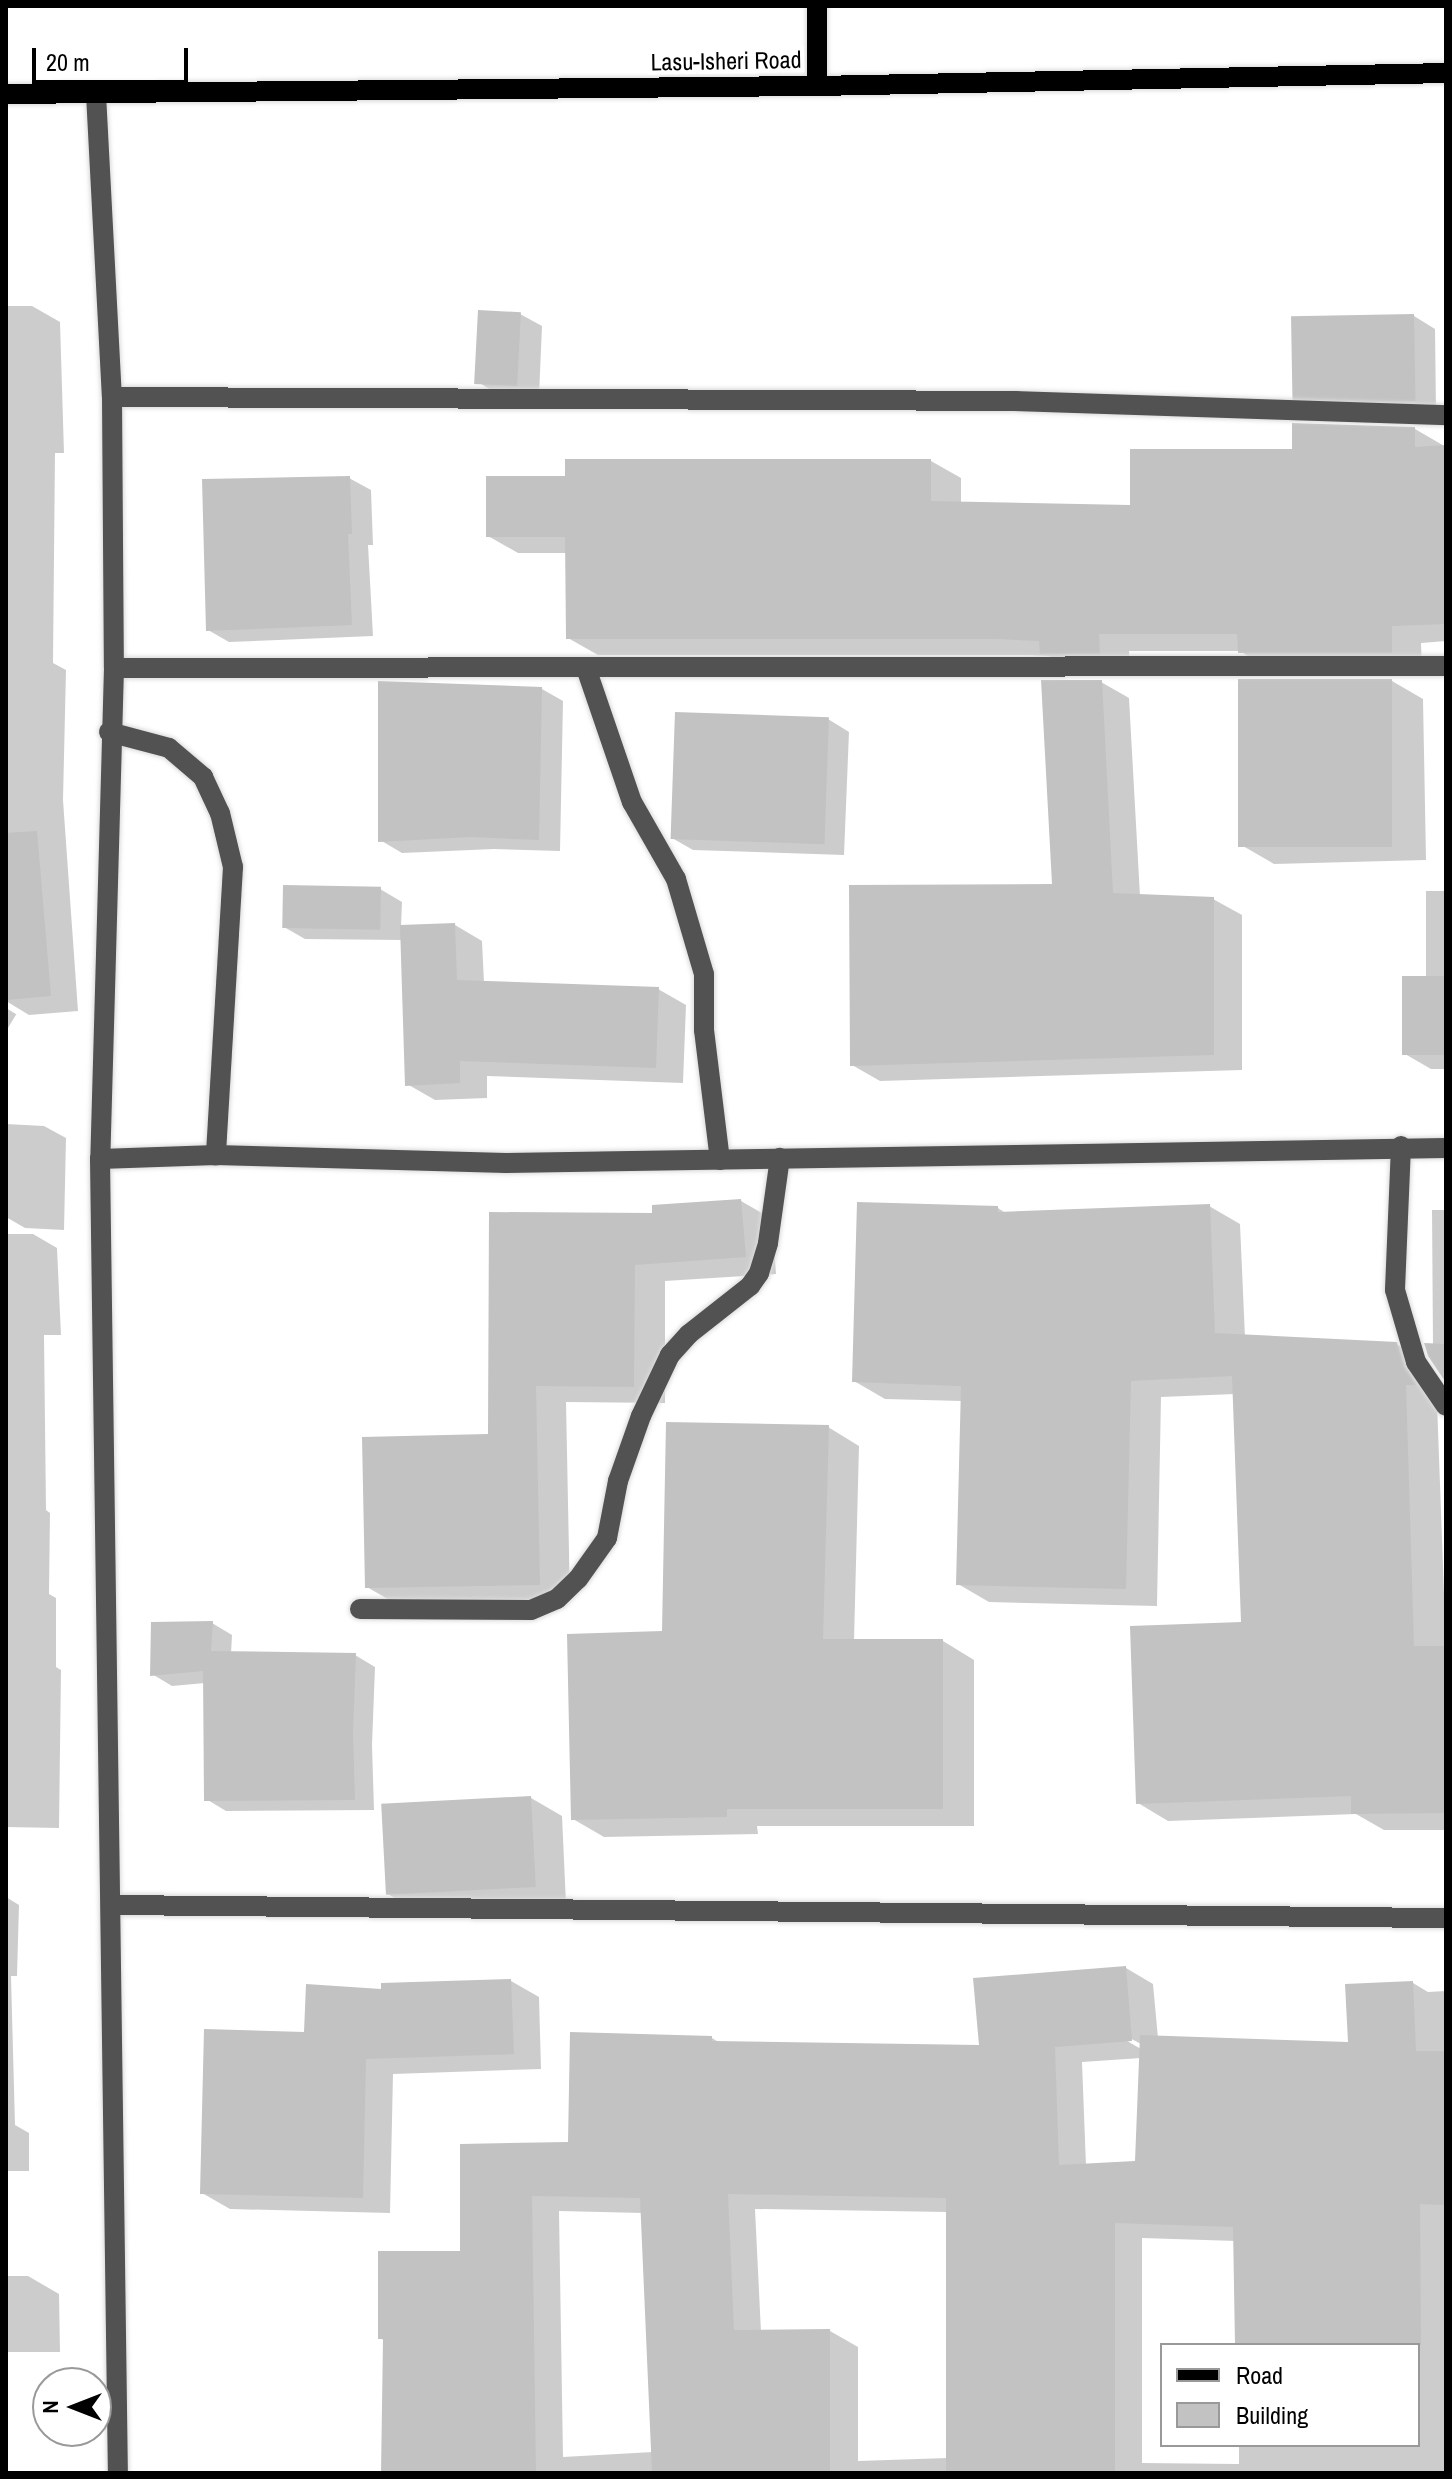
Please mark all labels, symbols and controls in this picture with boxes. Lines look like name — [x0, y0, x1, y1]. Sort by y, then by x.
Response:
scale bar — [36, 32, 192, 82]
street label: Lasu-Isheri Road — [650, 45, 802, 77]
text: 20 m — [46, 46, 90, 78]
legend — [1160, 2343, 1420, 2447]
text: Road — [1236, 2359, 1283, 2391]
north arrow — [32, 2367, 112, 2447]
text: Building — [1236, 2399, 1308, 2431]
text: N — [35, 2400, 65, 2414]

